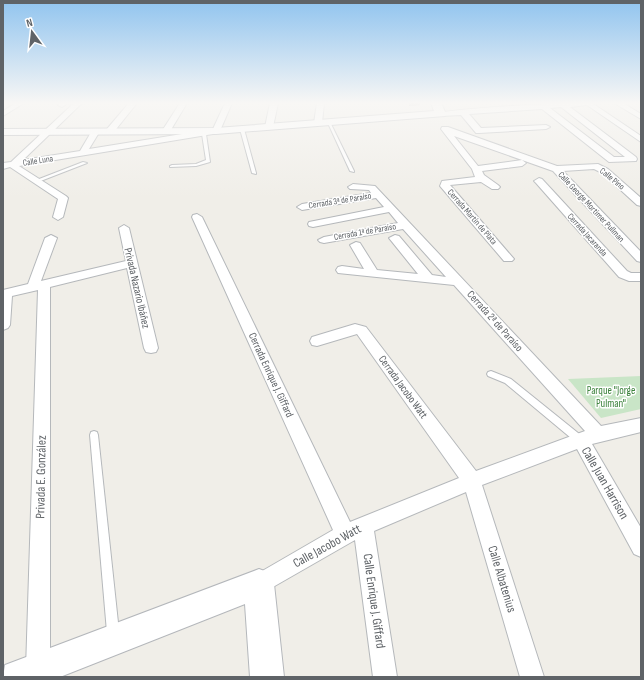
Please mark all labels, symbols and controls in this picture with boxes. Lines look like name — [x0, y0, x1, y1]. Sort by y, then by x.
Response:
north arrow — [12, 12, 52, 52]
text: N — [25, 16, 34, 30]
street label: Calle Luna — [22, 153, 54, 169]
street label: Calle Pino — [597, 166, 627, 193]
street label: Calle George Mortimer Pullman — [555, 169, 627, 245]
street label: Cerrada Martín de Plata — [445, 187, 499, 247]
street label: Cerrada 3ª de Paraíso — [308, 191, 372, 211]
street label: Cerrada Jacaranda — [565, 211, 609, 259]
street label: Cerrada 1ª de Paraíso — [333, 221, 397, 243]
street label: Privada Nazario Ibáñez — [121, 246, 153, 330]
street label: Cerrada 2ª de Paraíso — [464, 288, 526, 354]
street label: Cerrada Enrique J. Giffard — [246, 331, 296, 420]
street label: Cerrada Jacobo Watt — [376, 353, 431, 422]
park label: Parque "Jorge Pulman" — [587, 384, 635, 410]
street label: Privada E. González — [32, 435, 50, 519]
street label: Calle Juan Harrison — [578, 444, 632, 522]
street label: Calle Jacobo Watt — [290, 521, 364, 571]
street label: Calle Albatenius — [484, 544, 520, 615]
street label: Calle Enrique J. Giffard — [359, 553, 389, 649]

